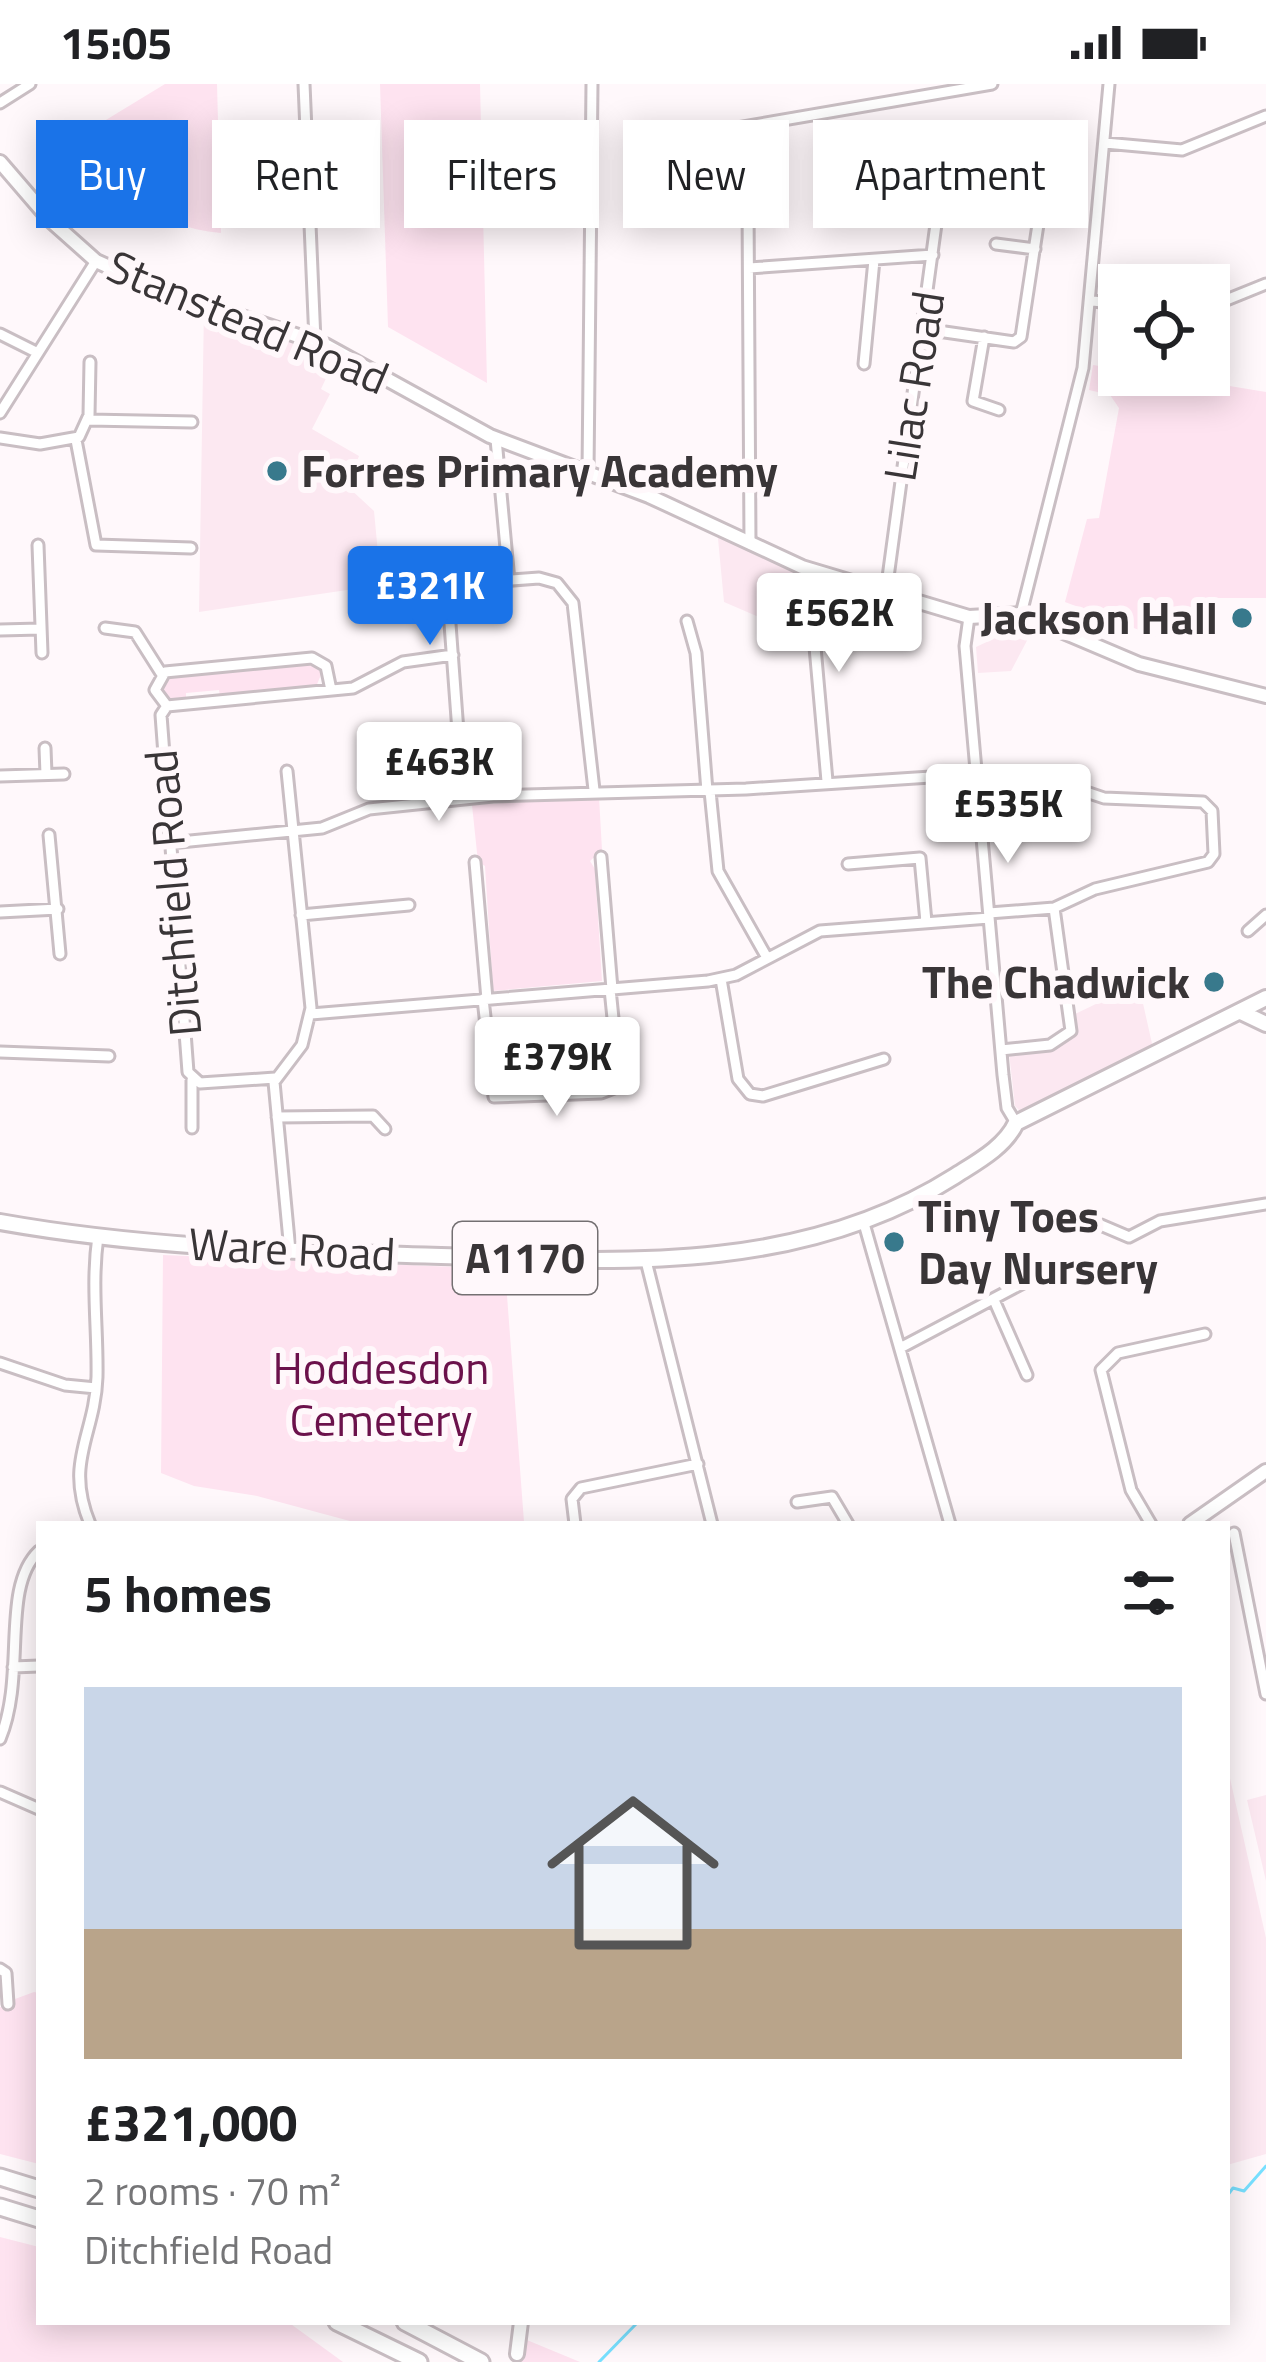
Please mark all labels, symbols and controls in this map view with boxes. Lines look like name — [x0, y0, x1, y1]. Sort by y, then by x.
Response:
text: 15:05 — [60, 8, 172, 76]
chip: Buy — [36, 120, 188, 228]
chip: Rent — [212, 120, 380, 228]
chip: Filters — [404, 120, 599, 228]
chip: New — [623, 120, 789, 228]
chip: Apartment — [813, 120, 1088, 228]
street label: Stanstead Road — [97, 231, 400, 411]
map controls — [1098, 264, 1230, 396]
button: locate — [1098, 264, 1230, 396]
street label: Lilac Road — [864, 286, 962, 486]
place label: Forres Primary Academy — [301, 436, 778, 504]
marker: Forres Primary Academy — [264, 458, 290, 484]
pin: £321K — [346, 546, 514, 648]
text: £321K — [375, 555, 485, 614]
pin: £562K — [755, 573, 923, 675]
text: £562K — [784, 582, 894, 641]
place label: Jackson Hall — [980, 583, 1218, 651]
marker: Jackson Hall — [1229, 605, 1255, 631]
pin: £463K — [355, 722, 523, 824]
text: £463K — [384, 731, 494, 790]
street label: Ditchfield Road — [126, 747, 218, 1039]
pin: £535K — [924, 764, 1092, 866]
text: £535K — [953, 773, 1063, 832]
place label: The Chadwick — [922, 947, 1190, 1015]
marker: The Chadwick — [1201, 969, 1227, 995]
pin: £379K — [473, 1017, 641, 1119]
text: £379K — [502, 1026, 612, 1085]
place label: Tiny Toes Day Nursery — [918, 1181, 1158, 1301]
street label: Ware Road — [187, 1209, 397, 1287]
road number: A1170 — [453, 1222, 597, 1294]
marker: Tiny Toes Day Nursery — [881, 1229, 907, 1255]
park label: Hoddesdon Cemetery — [273, 1333, 489, 1453]
text: 5 homes — [84, 1554, 272, 1632]
icon: filters — [1116, 1560, 1182, 1626]
icon: home — [525, 1765, 741, 1981]
text: £321,000 — [84, 2083, 297, 2161]
text: 2 rooms · 70 m² — [84, 2161, 341, 2220]
text: Ditchfield Road — [84, 2220, 333, 2279]

